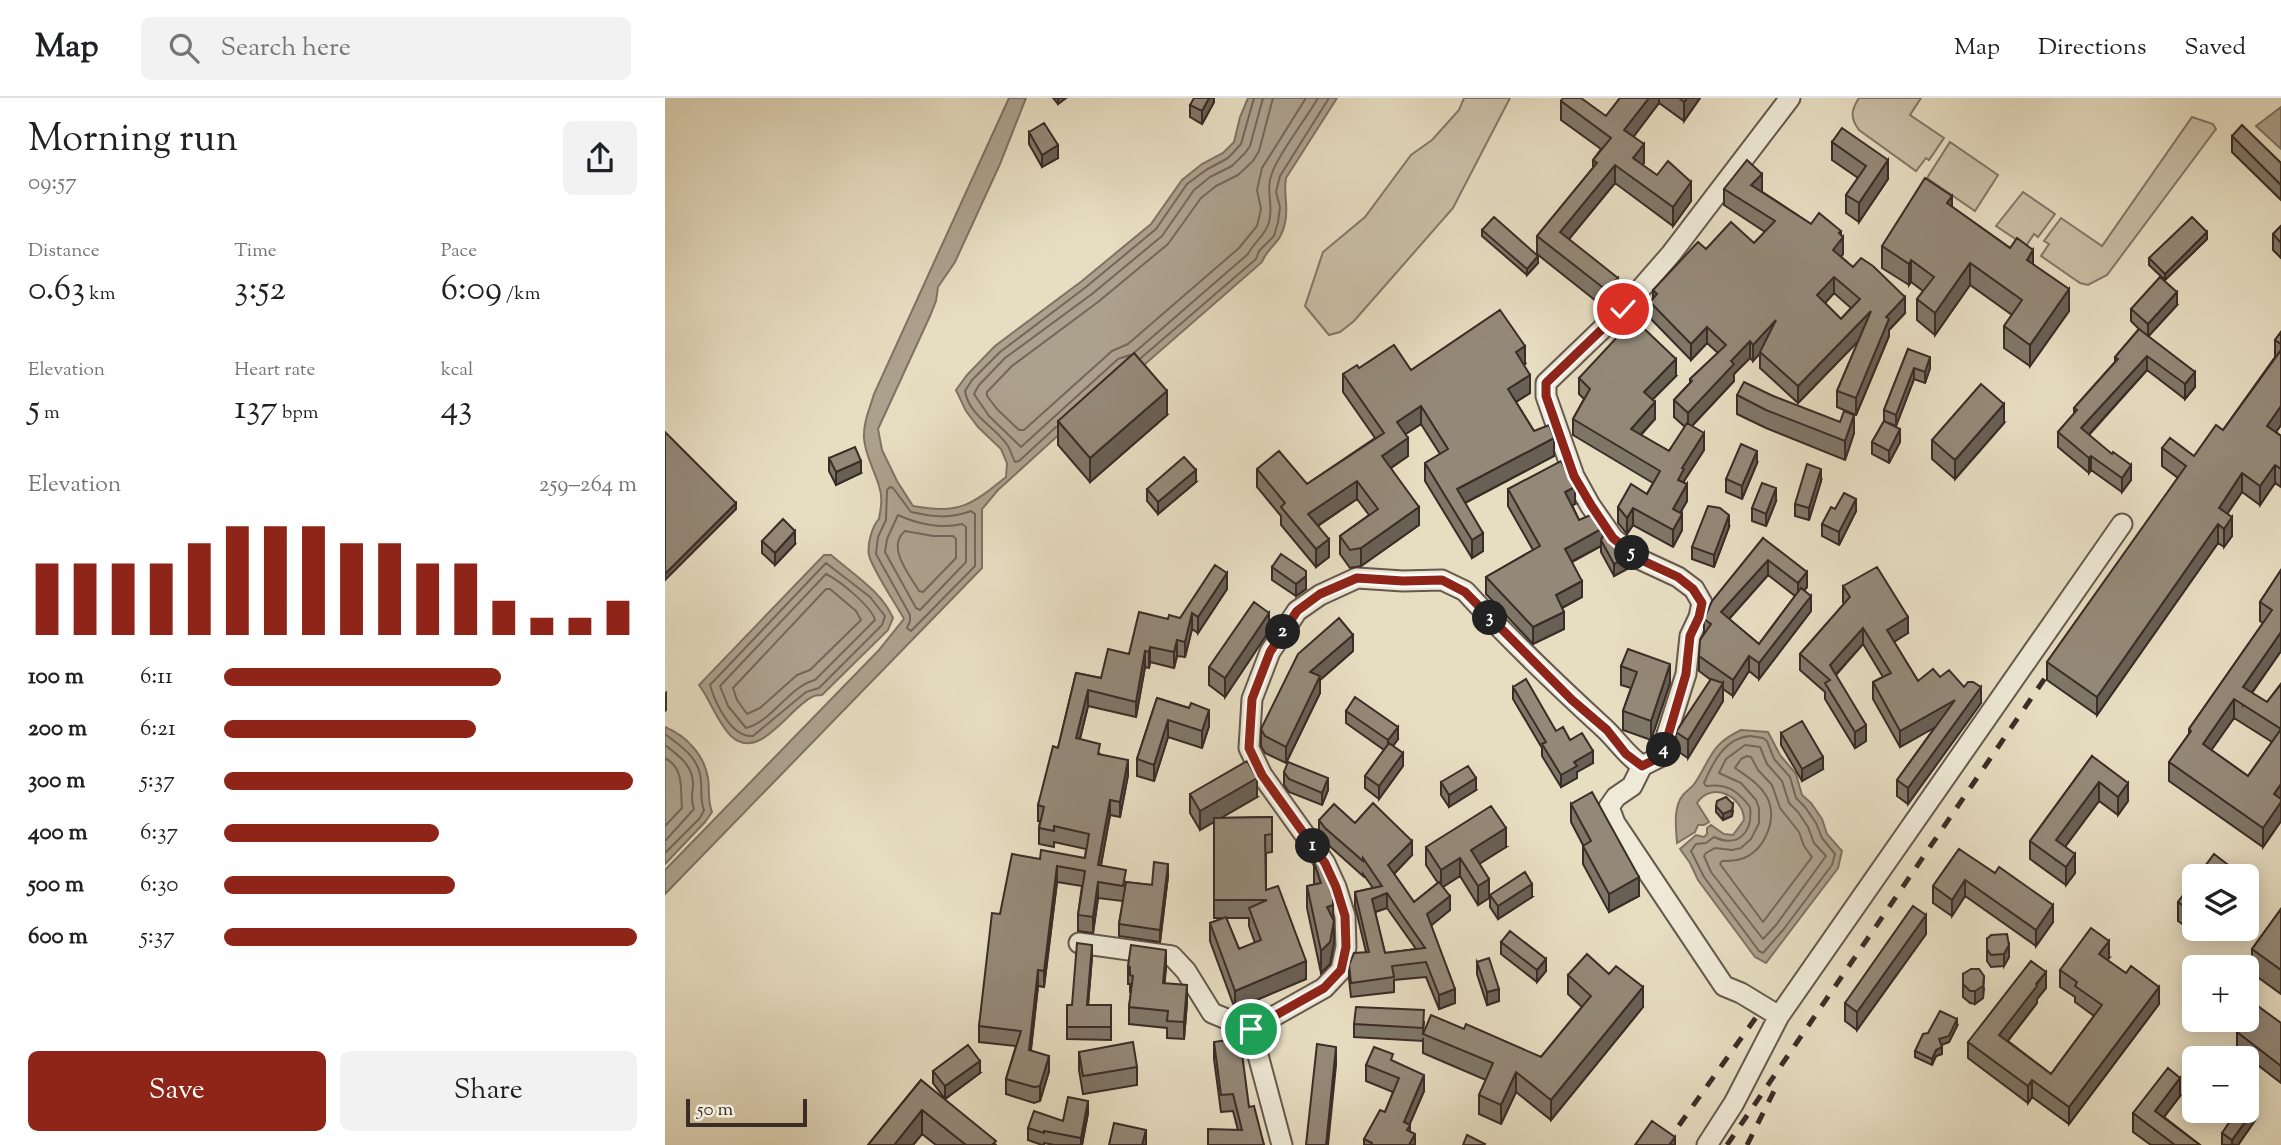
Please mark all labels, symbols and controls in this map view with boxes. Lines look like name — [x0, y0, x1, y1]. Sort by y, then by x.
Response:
search box — [141, 17, 631, 80]
text: Map — [35, 24, 99, 72]
icon: search — [165, 29, 203, 67]
text: Search here — [221, 30, 351, 67]
text: Map — [1954, 31, 2000, 65]
text: Directions — [2038, 31, 2146, 65]
text: Saved — [2184, 31, 2246, 65]
text: Morning run — [28, 114, 238, 168]
button: share — [563, 121, 637, 195]
text: 09:57 — [28, 167, 77, 200]
text: Distance — [28, 238, 100, 265]
text: Time — [234, 238, 277, 265]
text: Pace — [441, 238, 477, 265]
text: 0.63 — [28, 265, 85, 316]
text: 3:52 — [234, 265, 286, 316]
text: 6:09 — [441, 265, 502, 316]
pin — [1593, 279, 1653, 339]
text: km — [85, 281, 115, 308]
text: /km — [502, 281, 540, 308]
icon: check — [1604, 290, 1642, 328]
text: Elevation — [28, 357, 105, 384]
text: Heart rate — [234, 357, 315, 384]
text: kcal — [441, 357, 473, 384]
text: 5 — [28, 384, 40, 435]
text: 137 — [234, 384, 278, 435]
text: 43 — [441, 384, 472, 435]
text: m — [40, 400, 60, 427]
text: bpm — [278, 400, 318, 427]
text: Elevation — [28, 469, 121, 502]
text: 259–264 m — [539, 469, 637, 502]
pin: 5 — [1615, 536, 1649, 570]
text: 5 — [1628, 539, 1635, 566]
pin: 3 — [1473, 601, 1507, 636]
text: 3 — [1486, 604, 1493, 631]
pin: 2 — [1265, 614, 1301, 650]
text: 2 — [1278, 618, 1287, 645]
text: 100 m — [28, 661, 84, 694]
text: 6:11 — [140, 661, 173, 694]
text: 200 m — [28, 713, 87, 746]
text: 6:21 — [140, 713, 176, 746]
pin: 4 — [1647, 732, 1681, 768]
text: 4 — [1659, 736, 1668, 763]
text: 300 m — [28, 765, 85, 798]
text: 5:37 — [140, 765, 175, 798]
text: 400 m — [28, 817, 88, 850]
text: 6:37 — [140, 817, 178, 850]
pin: 1 — [1295, 828, 1331, 864]
text: 1 — [1309, 832, 1316, 859]
map controls — [2182, 864, 2259, 1123]
button: layers — [2182, 864, 2259, 941]
text: 500 m — [28, 869, 84, 902]
text: 6:30 — [140, 869, 178, 902]
text: 600 m — [28, 921, 88, 954]
text: 5:37 — [140, 921, 175, 954]
button: + — [2182, 955, 2259, 1032]
pin — [1221, 999, 1281, 1059]
icon: arrive — [1232, 1010, 1270, 1048]
button: − — [2182, 1046, 2259, 1123]
button: Save — [28, 1051, 326, 1131]
button: Share — [340, 1051, 637, 1131]
scale bar — [686, 1096, 807, 1128]
text: 50 m — [697, 1097, 733, 1124]

